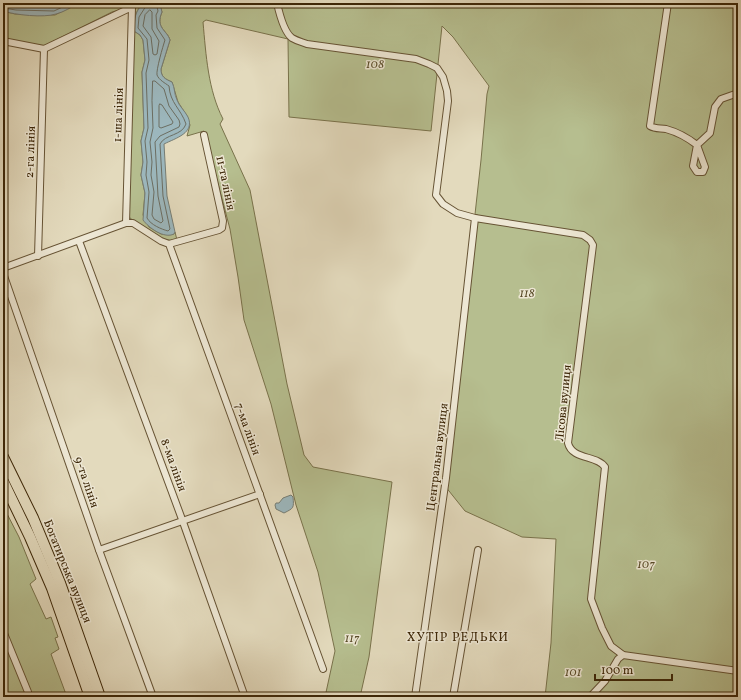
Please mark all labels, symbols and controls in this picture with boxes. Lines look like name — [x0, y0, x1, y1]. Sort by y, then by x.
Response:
park label: 108 — [366, 57, 384, 73]
street label: 1-ша лінія — [110, 87, 128, 143]
street label: 2-га лінія — [22, 126, 40, 179]
street label: 11-та лінія — [211, 154, 239, 212]
park label: 118 — [519, 286, 535, 302]
street label: Лісова вулиця — [552, 364, 576, 442]
street label: 7-ма лінія — [230, 401, 264, 458]
street label: Центральна вулиця — [423, 402, 453, 512]
street label: 8-ма лінія — [156, 437, 190, 494]
street label: 9-та лінія — [70, 455, 102, 510]
street label: Богатирська вулиця — [39, 517, 95, 625]
park label: 107 — [637, 557, 655, 573]
district label: ХУТІР РЕДЬКИ — [407, 629, 509, 647]
park label: 117 — [345, 631, 360, 647]
scale bar — [595, 656, 672, 682]
text: 100 m — [601, 663, 634, 679]
park label: 101 — [565, 665, 582, 681]

